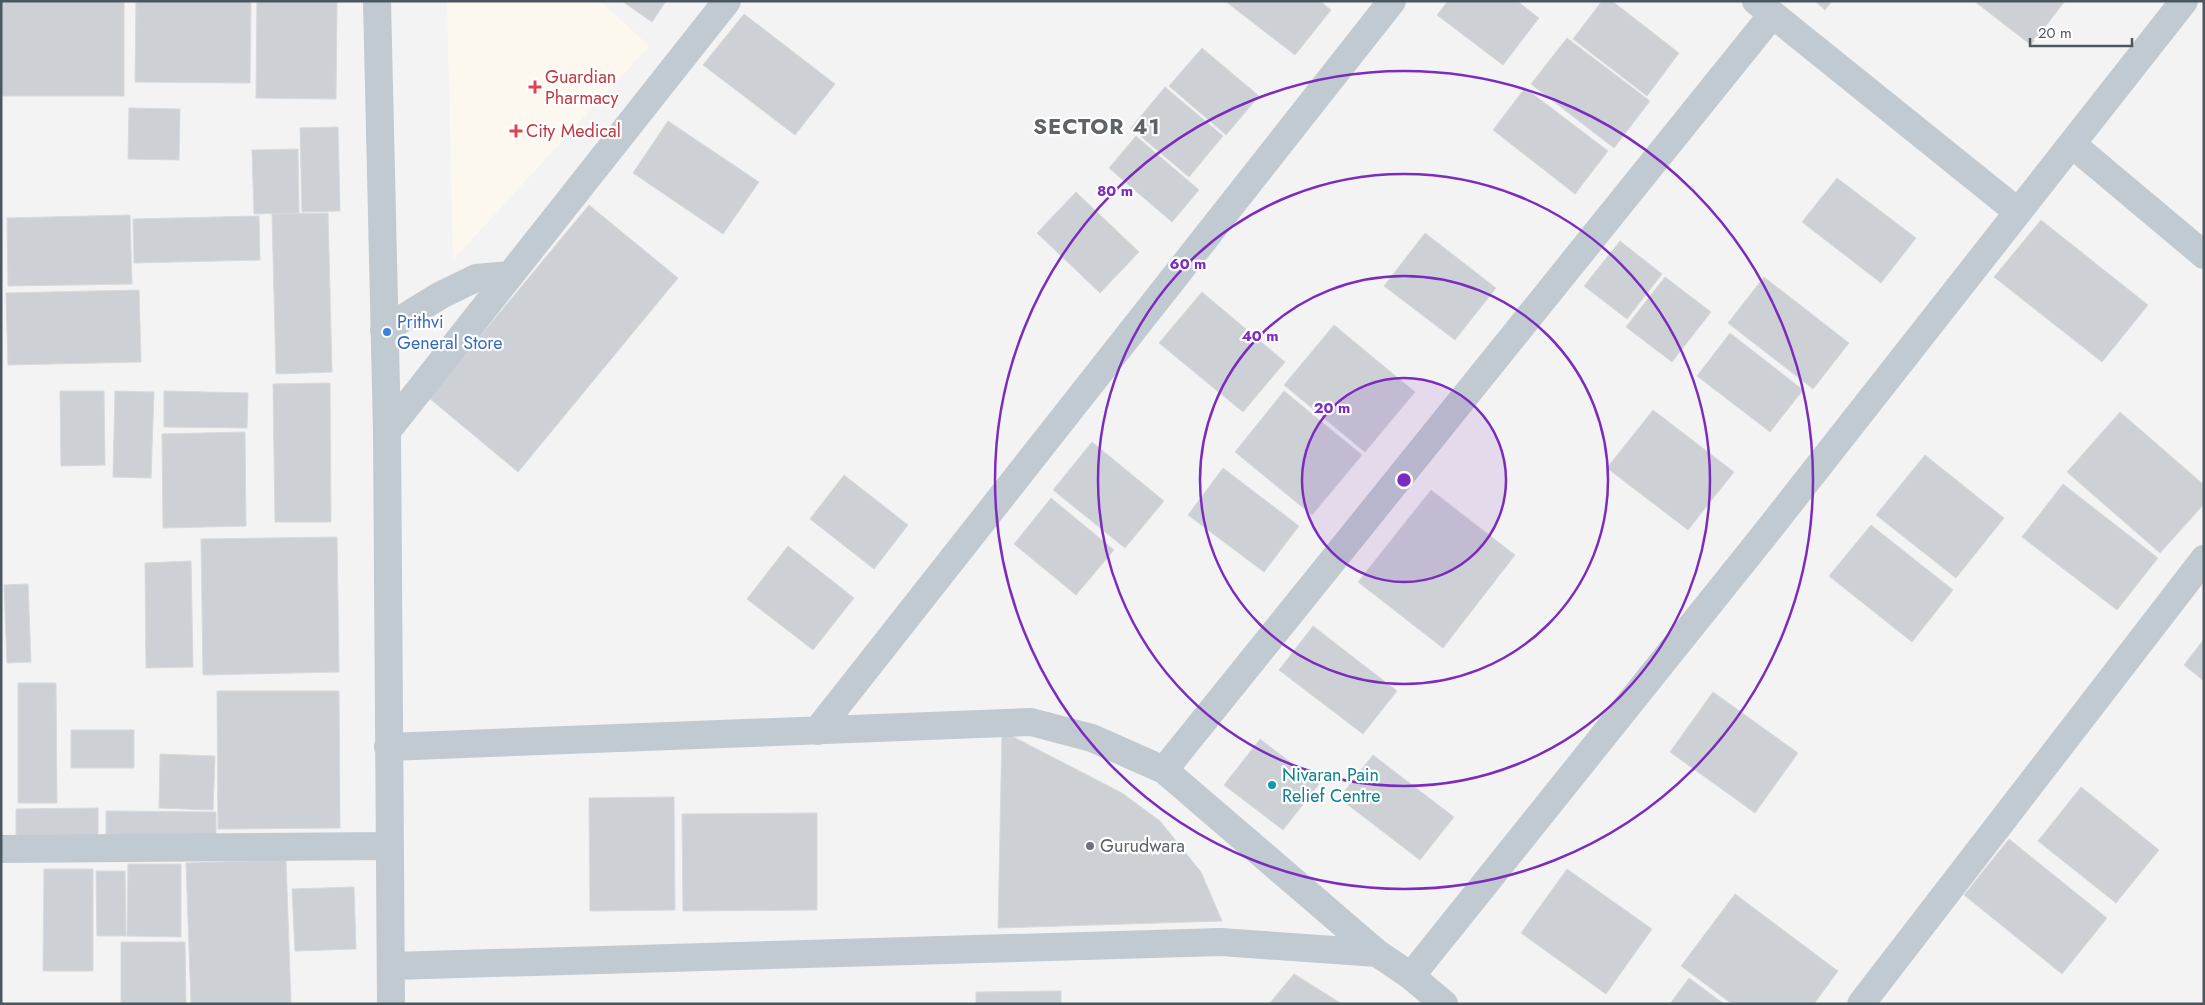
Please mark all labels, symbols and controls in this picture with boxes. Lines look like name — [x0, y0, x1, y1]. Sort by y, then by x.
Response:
scale bar — [2030, 15, 2132, 47]
text: 20 m — [2038, 22, 2072, 44]
place label: Guardian Pharmacy — [545, 64, 618, 111]
marker: Guardian Pharmacy — [529, 81, 541, 93]
district label: SECTOR 41 — [1033, 110, 1161, 142]
place label: City Medical — [526, 118, 621, 144]
marker: City Medical — [510, 125, 522, 137]
text: 80 m — [1097, 180, 1133, 202]
text: 60 m — [1170, 253, 1206, 275]
place label: Prithvi General Store — [397, 309, 503, 356]
text: 40 m — [1241, 325, 1279, 347]
marker: Prithvi General Store — [381, 326, 393, 338]
text: 20 m — [1314, 397, 1350, 419]
centre of rings — [1395, 471, 1413, 489]
place label: Nivaran Pain Relief Centre — [1282, 762, 1381, 809]
marker: Nivaran Pain Relief Centre — [1266, 779, 1278, 791]
place label: Gurudwara — [1100, 833, 1185, 859]
marker: Gurudwara — [1084, 840, 1096, 852]

